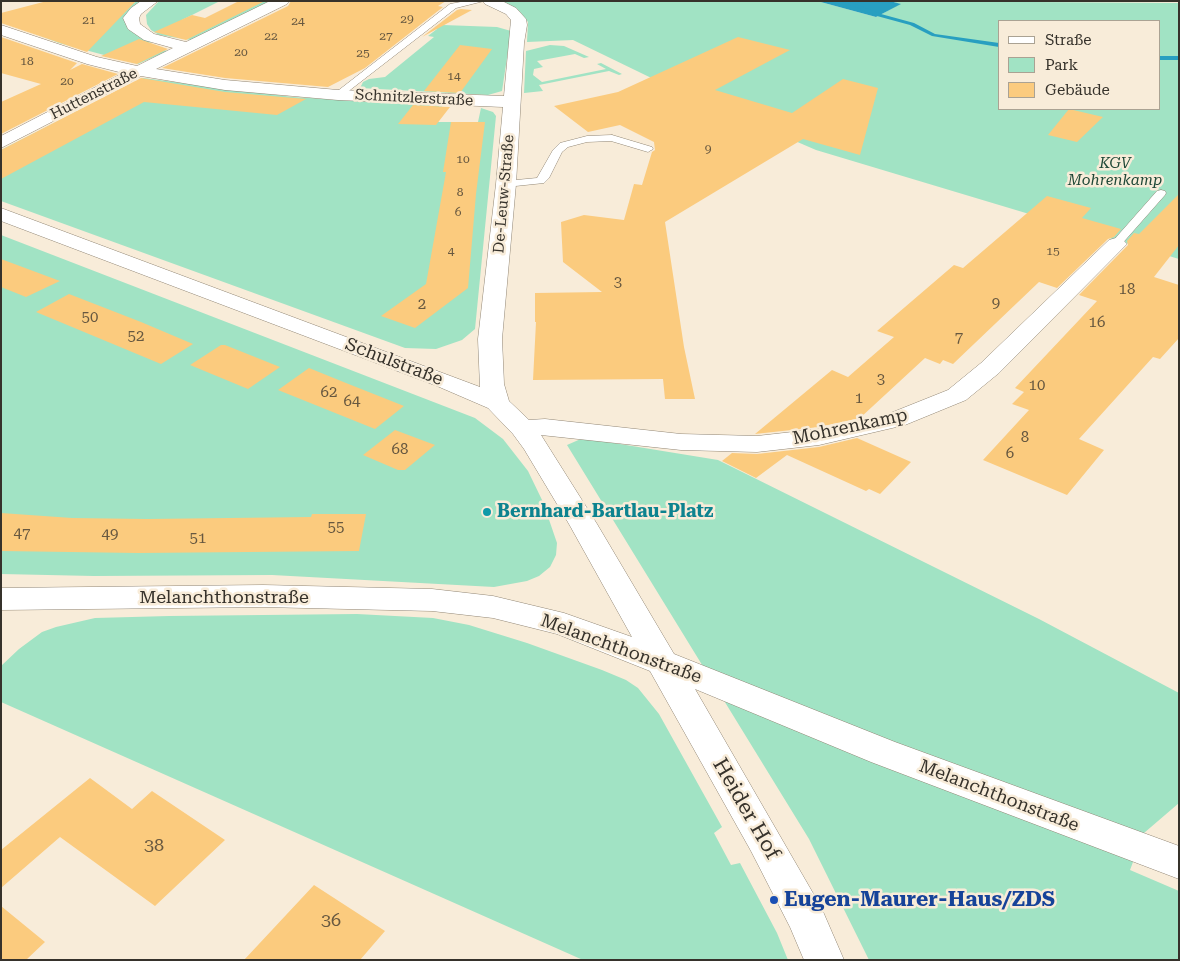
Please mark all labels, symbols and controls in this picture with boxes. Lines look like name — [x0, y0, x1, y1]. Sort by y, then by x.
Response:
house number: 29 — [400, 12, 414, 26]
house number: 21 — [82, 13, 96, 27]
house number: 24 — [291, 14, 305, 28]
legend — [998, 20, 1160, 110]
house number: 22 — [264, 29, 278, 43]
house number: 27 — [379, 29, 393, 43]
text: Straße — [1045, 31, 1092, 49]
house number: 20 — [234, 45, 248, 59]
house number: 25 — [356, 46, 370, 60]
house number: 18 — [20, 54, 34, 68]
text: Park — [1045, 56, 1078, 74]
street label: Huttenstraße — [47, 64, 141, 124]
house number: 14 — [447, 69, 461, 83]
house number: 20 — [60, 74, 74, 88]
text: Gebäude — [1045, 81, 1110, 99]
street label: Schnitzlerstraße — [354, 86, 474, 110]
street label: De-Leuw-Straße — [490, 134, 518, 254]
house number: 9 — [705, 142, 711, 156]
house number: 10 — [456, 152, 470, 166]
park label: KGV Mohrenkamp — [1068, 155, 1162, 190]
house number: 8 — [457, 185, 463, 199]
house number: 6 — [455, 205, 461, 219]
house number: 4 — [448, 244, 454, 258]
house number: 15 — [1046, 244, 1060, 258]
house number: 3 — [614, 274, 622, 292]
house number: 18 — [1119, 281, 1135, 299]
house number: 9 — [992, 295, 1000, 313]
house number: 2 — [418, 296, 426, 314]
house number: 50 — [82, 309, 98, 327]
house number: 16 — [1089, 314, 1105, 332]
house number: 52 — [128, 328, 144, 346]
house number: 7 — [955, 329, 963, 347]
street label: Schulstraße — [342, 333, 446, 391]
house number: 3 — [877, 371, 885, 389]
house number: 10 — [1029, 377, 1045, 395]
house number: 62 — [321, 384, 337, 402]
house number: 1 — [855, 390, 863, 408]
house number: 64 — [344, 393, 360, 411]
street label: Mohrenkamp — [791, 404, 909, 450]
house number: 8 — [1021, 429, 1029, 447]
house number: 68 — [392, 441, 408, 459]
house number: 6 — [1006, 445, 1014, 463]
place label: Bernhard-Bartlau-Platz — [497, 501, 713, 523]
marker: Bernhard-Bartlau-Platz — [481, 506, 493, 518]
house number: 55 — [328, 519, 344, 537]
house number: 47 — [14, 525, 30, 543]
house number: 49 — [102, 526, 118, 544]
house number: 51 — [190, 530, 206, 548]
street label: Melanchthonstraße — [139, 587, 309, 609]
street label: Melanchthonstraße — [538, 610, 704, 688]
street label: Heider Hof — [707, 754, 785, 864]
street label: Melanchthonstraße — [916, 756, 1082, 836]
house number: 38 — [144, 835, 164, 857]
place label: Eugen-Maurer-Haus/ZDS — [784, 887, 1055, 913]
marker: Eugen-Maurer-Haus/ZDS — [768, 894, 780, 906]
house number: 36 — [321, 910, 341, 932]

